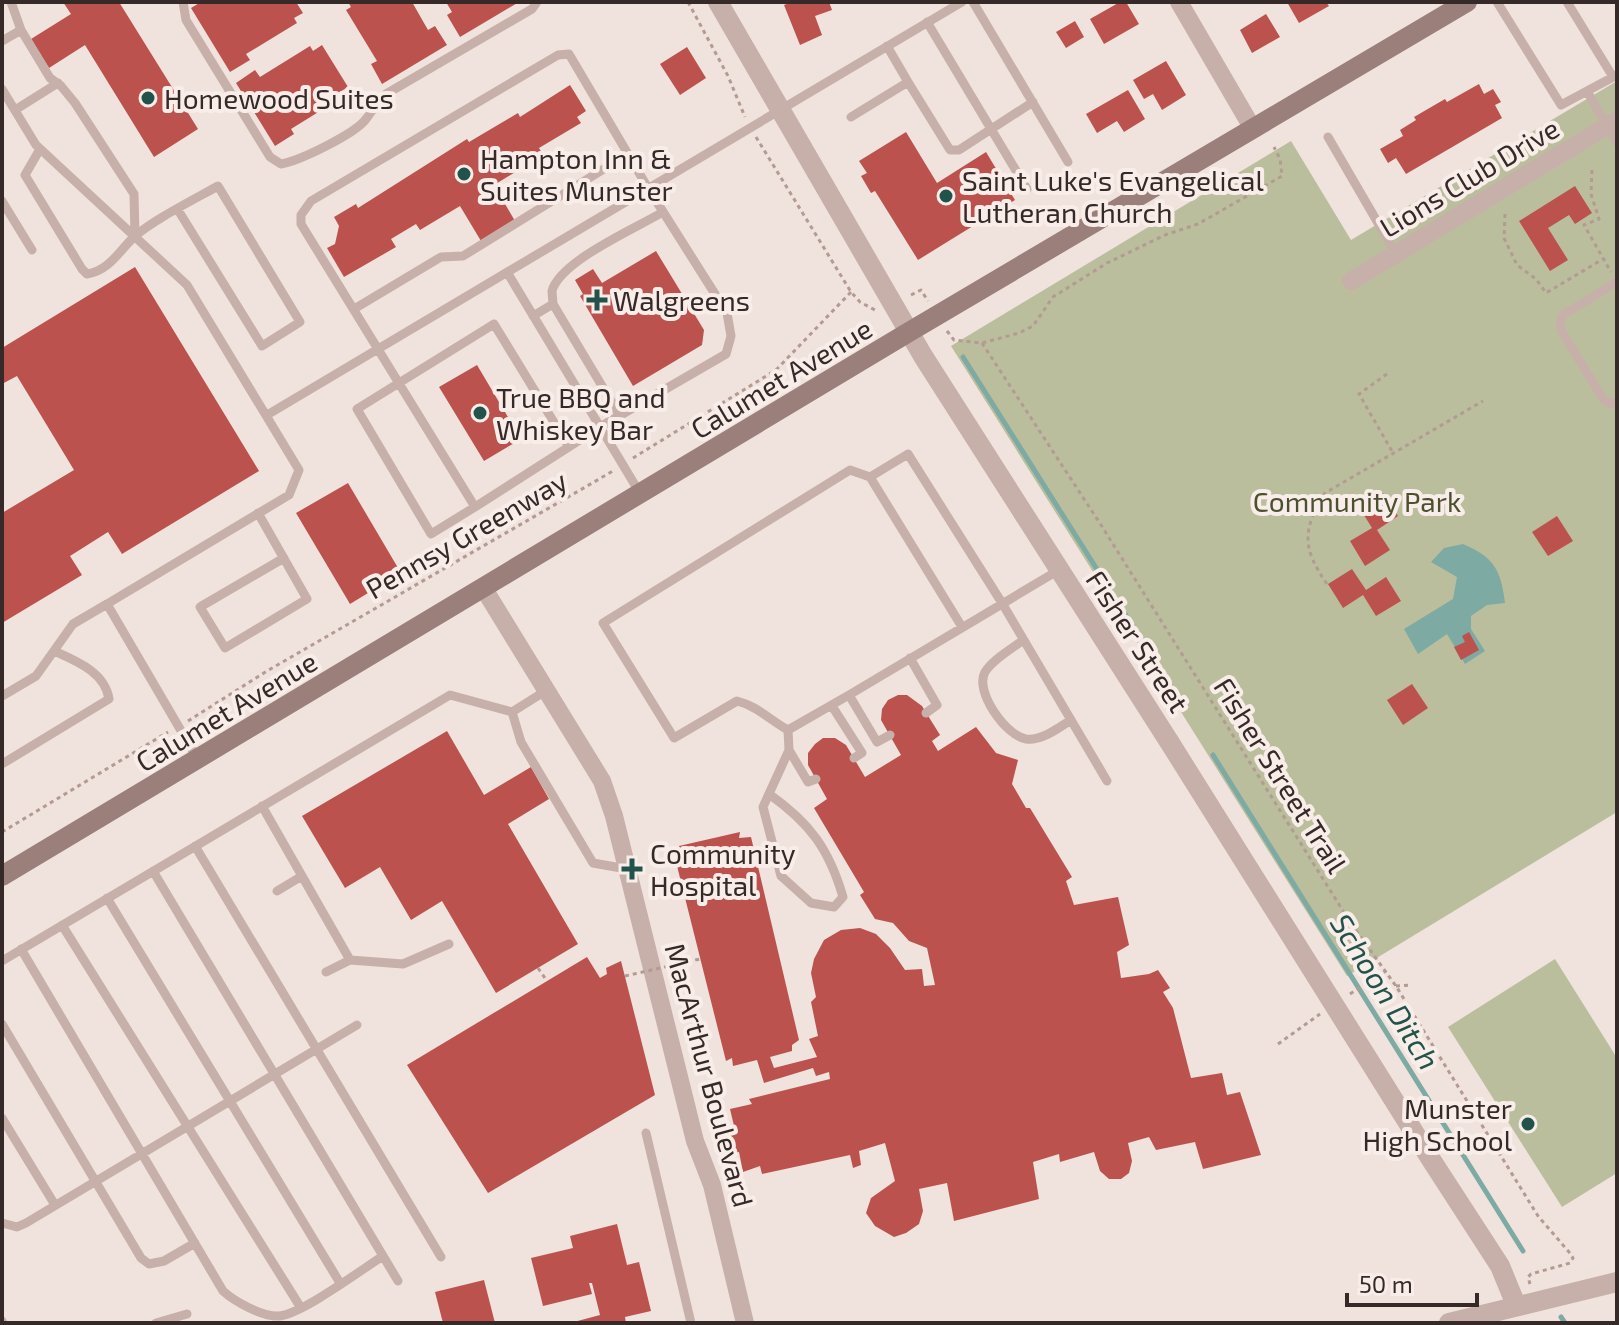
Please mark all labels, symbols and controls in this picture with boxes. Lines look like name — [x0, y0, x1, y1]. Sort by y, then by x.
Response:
place label: Homewood Suites — [164, 81, 394, 115]
marker: Homewood Suites — [139, 89, 157, 107]
street label: Lions Club Drive — [1373, 110, 1565, 244]
place label: Hampton Inn & Suites Munster — [480, 141, 673, 207]
place label: Saint Luke's Evangelical Lutheran Church — [962, 163, 1264, 229]
marker: Hampton Inn & Suites Munster — [455, 165, 473, 183]
marker: Saint Luke's Evangelical Lutheran Church — [937, 187, 955, 205]
place label: Walgreens — [613, 283, 750, 317]
marker: Walgreens — [588, 291, 606, 309]
street label: Calumet Avenue — [684, 311, 878, 445]
place label: True BBQ and Whiskey Bar — [496, 380, 666, 446]
marker: True BBQ and Whiskey Bar — [471, 404, 489, 422]
street label: Pennsy Greenway — [359, 463, 573, 605]
park label: Community Park — [1253, 484, 1461, 518]
street label: Fisher Street — [1080, 564, 1196, 718]
street label: Calumet Avenue — [129, 644, 323, 778]
street label: Fisher Street Trail — [1207, 671, 1355, 879]
place label: Community Hospital — [650, 836, 796, 902]
marker: Community Hospital — [621, 858, 643, 880]
water label: Schoon Ditch — [1324, 906, 1448, 1076]
street label: MacArthur Boulevard — [658, 939, 762, 1211]
place label: Munster High School — [1362, 1091, 1513, 1157]
marker: Munster High School — [1519, 1115, 1537, 1133]
scale bar — [1347, 1257, 1477, 1307]
text: 50 m — [1359, 1269, 1413, 1298]

